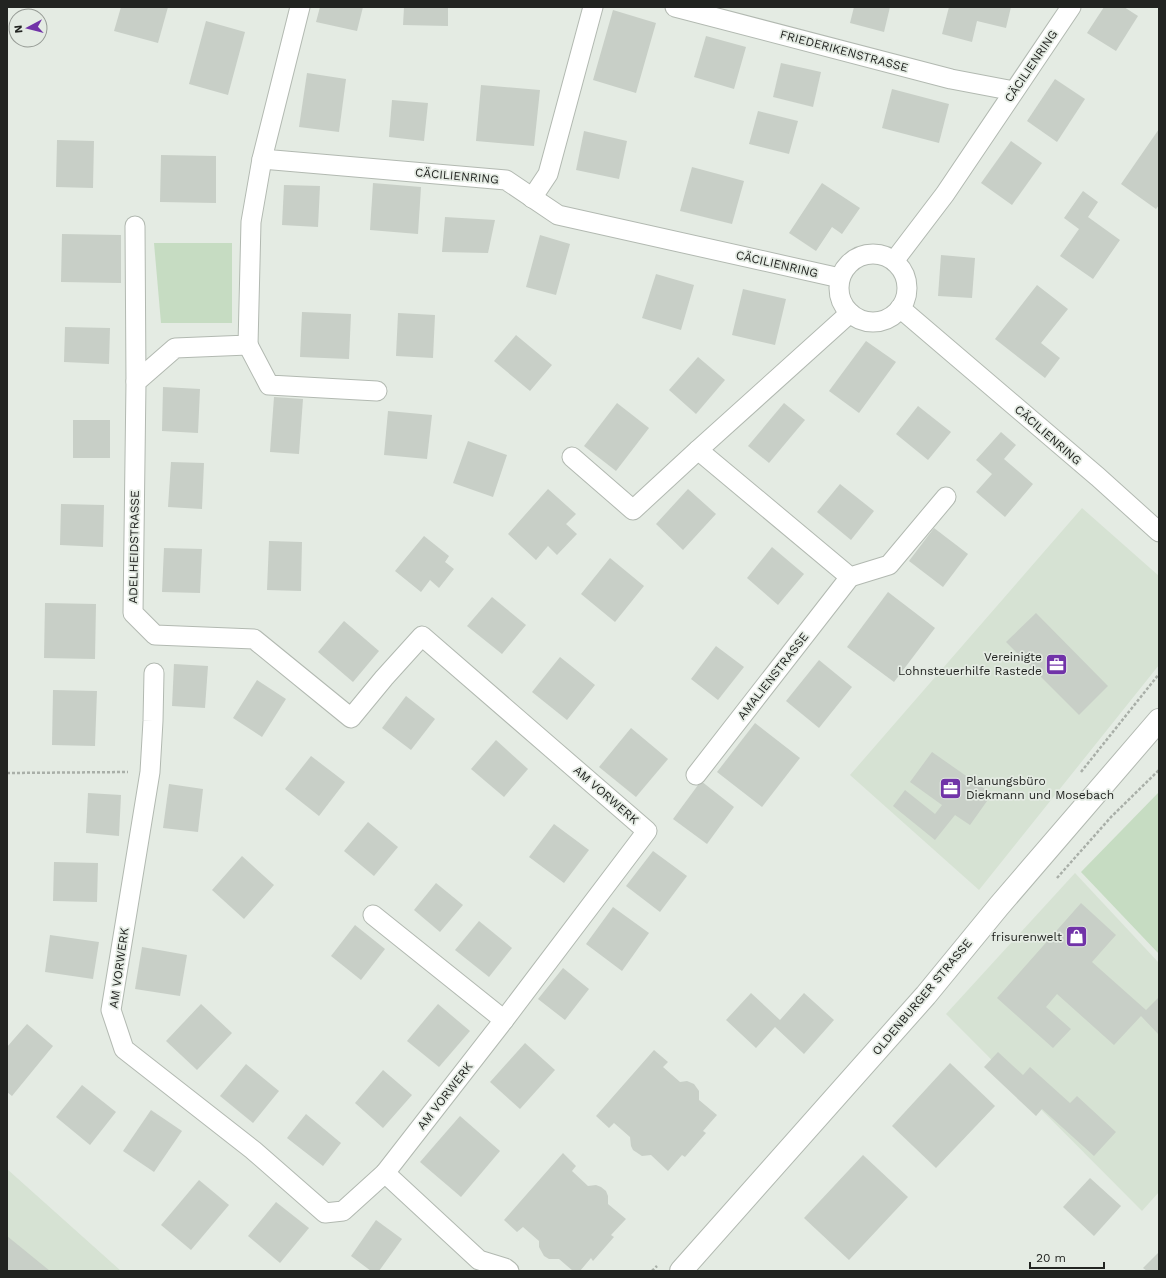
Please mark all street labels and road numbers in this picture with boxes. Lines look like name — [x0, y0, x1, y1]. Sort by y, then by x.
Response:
street label: FRIEDERIKENSTRASSE — [778, 27, 910, 75]
street label: CÄCILIENRING — [1002, 27, 1060, 105]
street label: CÄCILIENRING — [415, 165, 499, 187]
street label: CÄCILIENRING — [735, 248, 819, 280]
street label: CÄCILIENRING — [1012, 402, 1084, 468]
street label: ADELHEIDSTRASSE — [126, 490, 142, 604]
street label: AMALIENSTRASSE — [735, 629, 812, 722]
street label: AM VORWERK — [571, 763, 641, 827]
street label: AM VORWERK — [106, 927, 132, 1009]
street label: OLDENBURGER STRASSE — [869, 936, 975, 1058]
street label: AM VORWERK — [414, 1060, 476, 1132]

